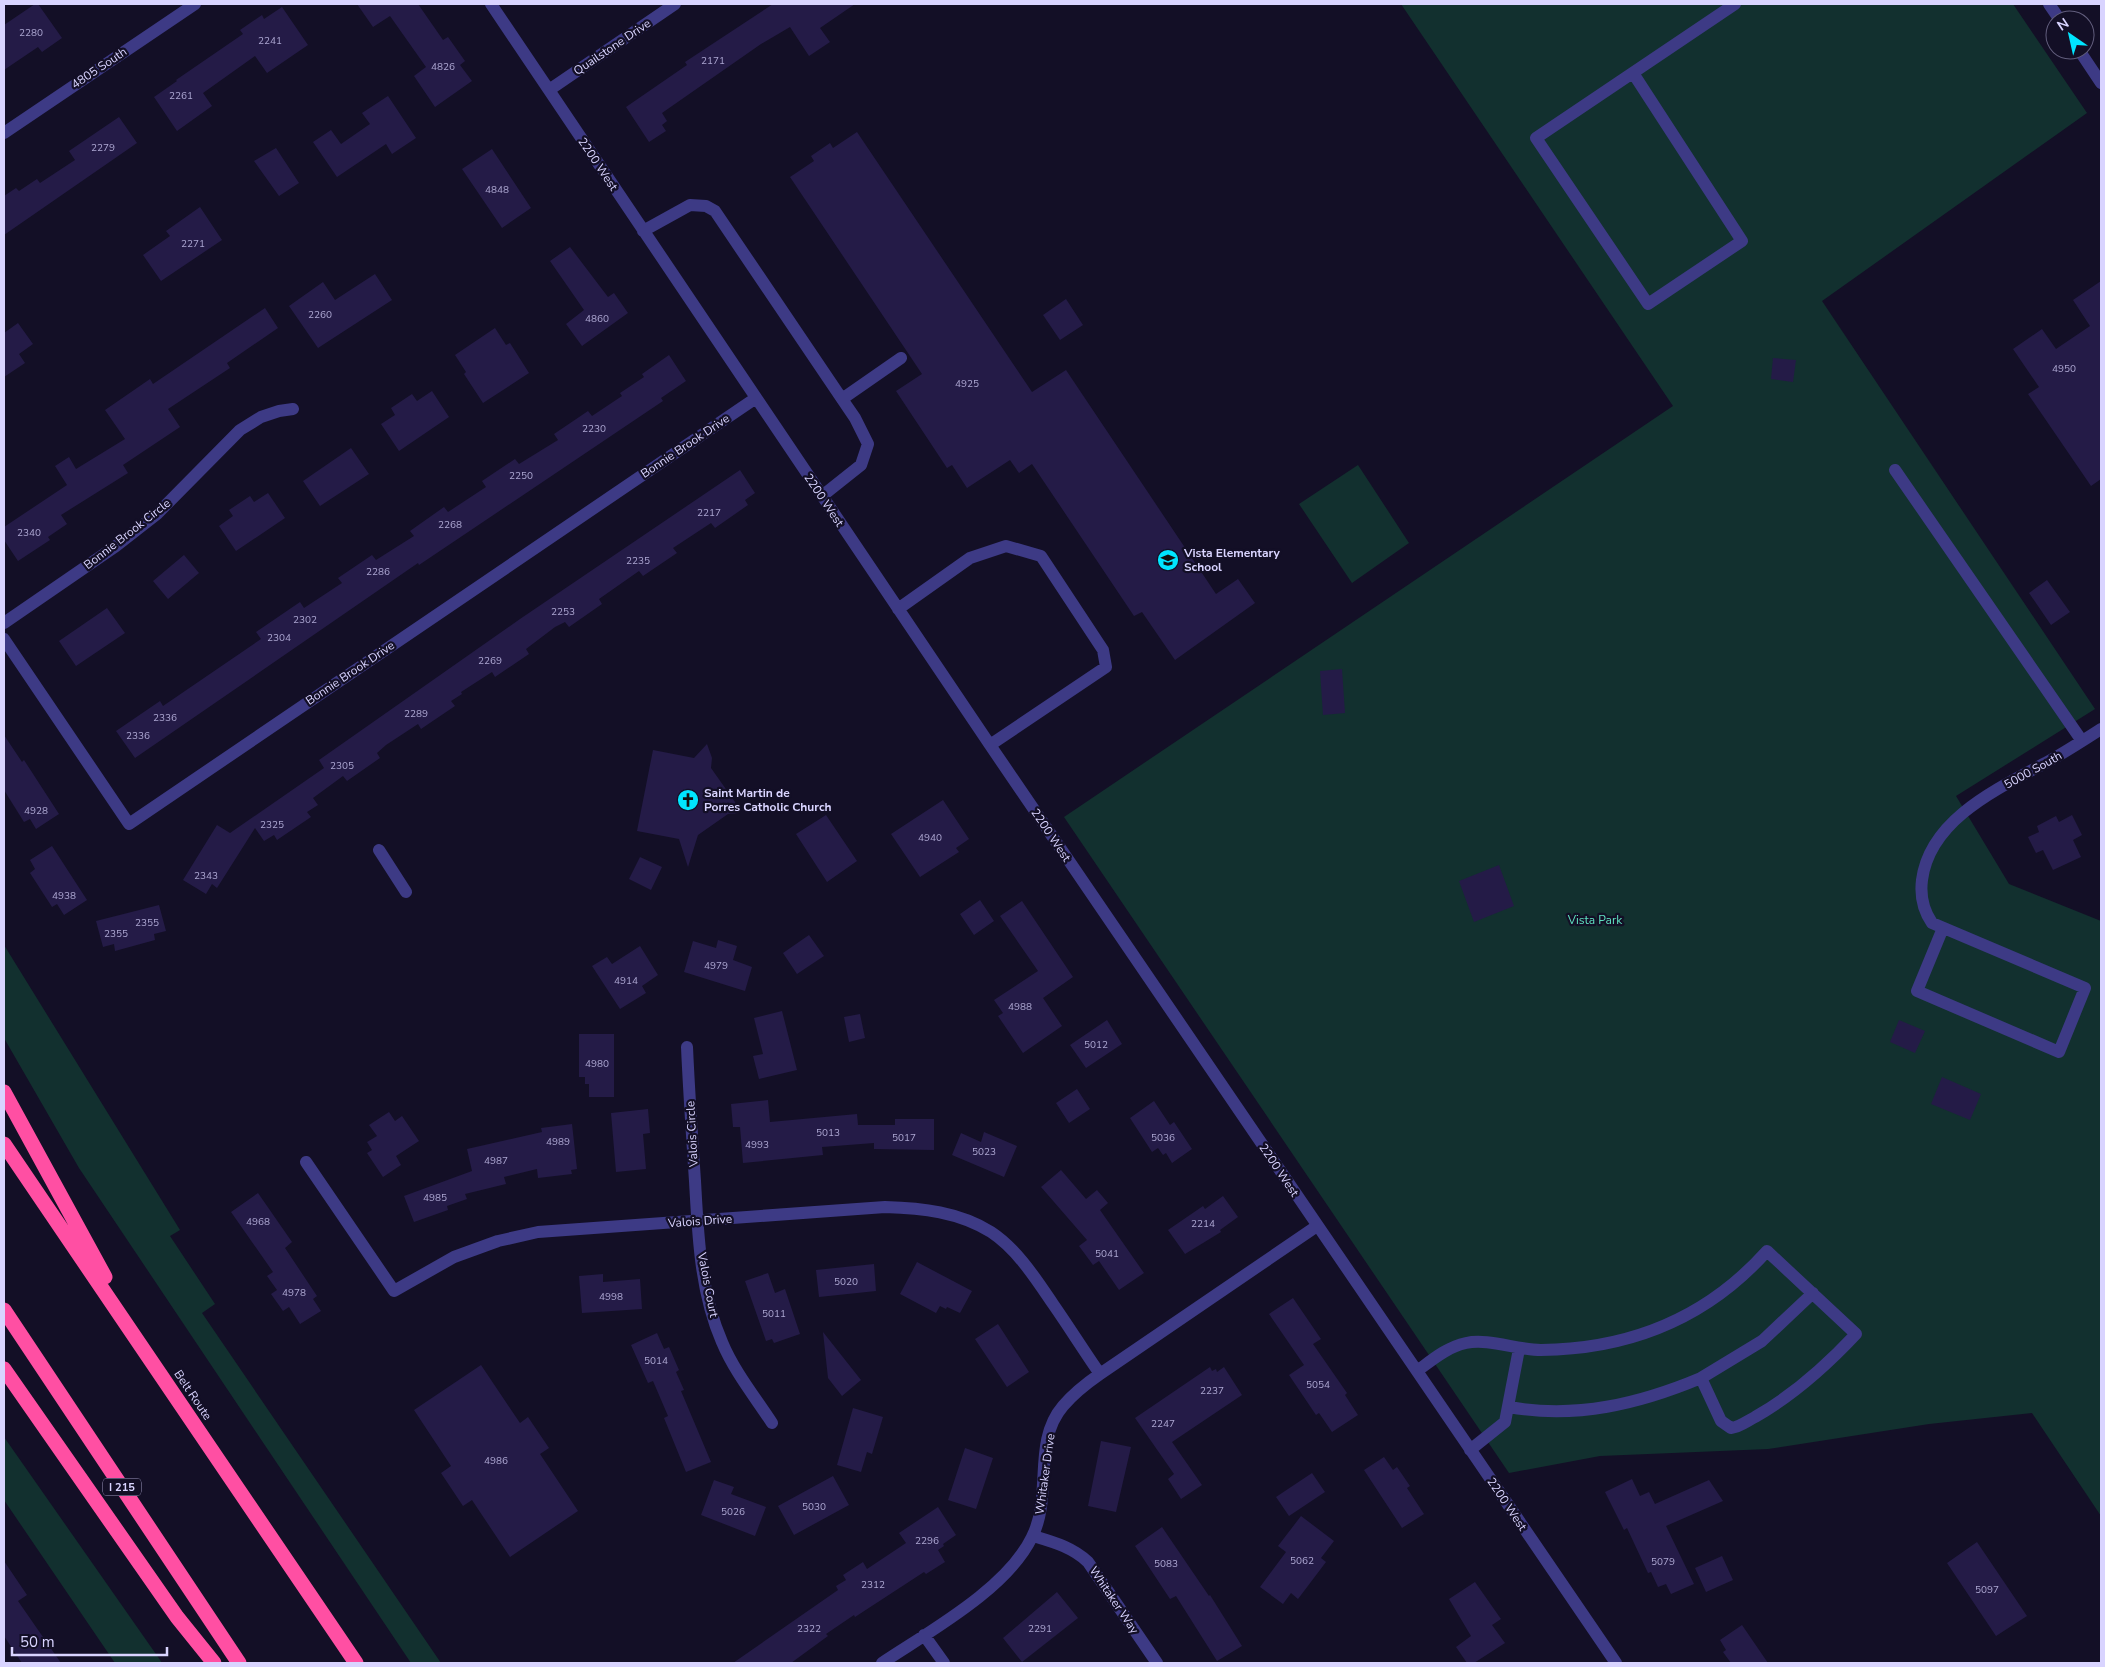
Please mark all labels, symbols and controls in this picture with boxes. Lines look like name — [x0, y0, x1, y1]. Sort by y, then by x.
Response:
north arrow — [2045, 10, 2095, 60]
text: N — [2053, 14, 2073, 35]
street label: Quailstone Drive — [570, 15, 654, 79]
house number: 2280 — [19, 26, 43, 40]
house number: 2241 — [258, 34, 282, 48]
street label: 4805 South — [68, 44, 130, 92]
house number: 2171 — [701, 54, 725, 68]
house number: 4826 — [431, 60, 455, 74]
house number: 2261 — [169, 89, 193, 103]
street label: 2200 West — [574, 134, 622, 194]
house number: 2279 — [91, 141, 115, 155]
house number: 4848 — [485, 183, 509, 197]
house number: 2271 — [181, 237, 205, 251]
house number: 2260 — [308, 308, 332, 322]
house number: 4860 — [585, 312, 609, 326]
house number: 4950 — [2052, 362, 2076, 376]
house number: 4925 — [955, 377, 979, 391]
street label: Bonnie Brook Drive — [637, 410, 733, 482]
house number: 2230 — [582, 422, 606, 436]
house number: 2250 — [509, 469, 533, 483]
street label: 2200 West — [800, 470, 848, 530]
street label: Bonnie Brook Circle — [80, 495, 174, 573]
house number: 2217 — [697, 506, 721, 520]
house number: 2268 — [438, 518, 462, 532]
house number: 2340 — [17, 526, 41, 540]
place label: Vista Elementary School — [1183, 545, 1281, 575]
school or university icon: Vista Elementary School — [1156, 548, 1180, 572]
house number: 2235 — [626, 554, 650, 568]
house number: 2286 — [366, 565, 390, 579]
house number: 2253 — [551, 605, 575, 619]
house number: 2302 — [293, 613, 317, 627]
house number: 2304 — [267, 631, 291, 645]
street label: Bonnie Brook Drive — [302, 637, 398, 709]
house number: 2269 — [478, 654, 502, 668]
house number: 2289 — [404, 707, 428, 721]
house number: 2336 — [153, 711, 177, 725]
house number: 2336 — [126, 729, 150, 743]
street label: 5000 South — [2001, 748, 2065, 792]
house number: 2305 — [330, 759, 354, 773]
place label: Saint Martin de Porres Catholic Church — [704, 785, 832, 815]
church icon: Saint Martin de Porres Catholic Church — [676, 788, 700, 812]
house number: 4928 — [24, 804, 48, 818]
street label: 2200 West — [1027, 805, 1075, 865]
house number: 2325 — [260, 818, 284, 832]
house number: 4940 — [918, 831, 942, 845]
house number: 2343 — [194, 869, 218, 883]
house number: 4938 — [52, 889, 76, 903]
park label: Vista Park — [1567, 912, 1623, 928]
house number: 2355 — [135, 916, 159, 930]
house number: 2355 — [104, 927, 128, 941]
house number: 4979 — [704, 959, 728, 973]
house number: 4914 — [614, 974, 638, 988]
house number: 4988 — [1008, 1000, 1032, 1014]
house number: 5012 — [1084, 1038, 1108, 1052]
house number: 4980 — [585, 1057, 609, 1071]
street label: Valois Circle — [682, 1100, 702, 1169]
house number: 5013 — [816, 1126, 840, 1140]
house number: 5017 — [892, 1131, 916, 1145]
house number: 5036 — [1151, 1131, 1175, 1145]
house number: 4989 — [546, 1135, 570, 1149]
house number: 4993 — [745, 1138, 769, 1152]
street label: 2200 West — [1255, 1140, 1303, 1200]
house number: 5023 — [972, 1145, 996, 1159]
house number: 4987 — [484, 1154, 508, 1168]
house number: 4985 — [423, 1191, 447, 1205]
street label: Valois Drive — [666, 1211, 733, 1231]
house number: 4968 — [246, 1215, 270, 1229]
house number: 2214 — [1191, 1217, 1215, 1231]
house number: 5041 — [1095, 1247, 1119, 1261]
street label: Valois Court — [694, 1250, 722, 1320]
house number: 5020 — [834, 1275, 858, 1289]
house number: 4978 — [282, 1286, 306, 1300]
house number: 4998 — [599, 1290, 623, 1304]
house number: 5011 — [762, 1307, 786, 1321]
house number: 5014 — [644, 1354, 668, 1368]
street label: Belt Route — [170, 1367, 216, 1423]
house number: 5054 — [1306, 1378, 1330, 1392]
house number: 2237 — [1200, 1384, 1224, 1398]
house number: 2247 — [1151, 1417, 1175, 1431]
street label: Whitaker Drive — [1031, 1433, 1059, 1515]
house number: 4986 — [484, 1454, 508, 1468]
street label: 2200 West — [1483, 1474, 1531, 1534]
road number: I 215 — [103, 1478, 141, 1495]
house number: 5030 — [802, 1500, 826, 1514]
house number: 5026 — [721, 1505, 745, 1519]
house number: 2296 — [915, 1534, 939, 1548]
house number: 5062 — [1290, 1554, 1314, 1568]
house number: 5079 — [1651, 1555, 1675, 1569]
house number: 5083 — [1154, 1557, 1178, 1571]
street label: Whitaker Way — [1086, 1563, 1143, 1637]
house number: 2312 — [861, 1578, 885, 1592]
house number: 5097 — [1975, 1583, 1999, 1597]
house number: 2322 — [797, 1622, 821, 1636]
house number: 2291 — [1028, 1622, 1052, 1636]
scale bar — [12, 1624, 168, 1656]
text: 50 m — [20, 1632, 55, 1652]

